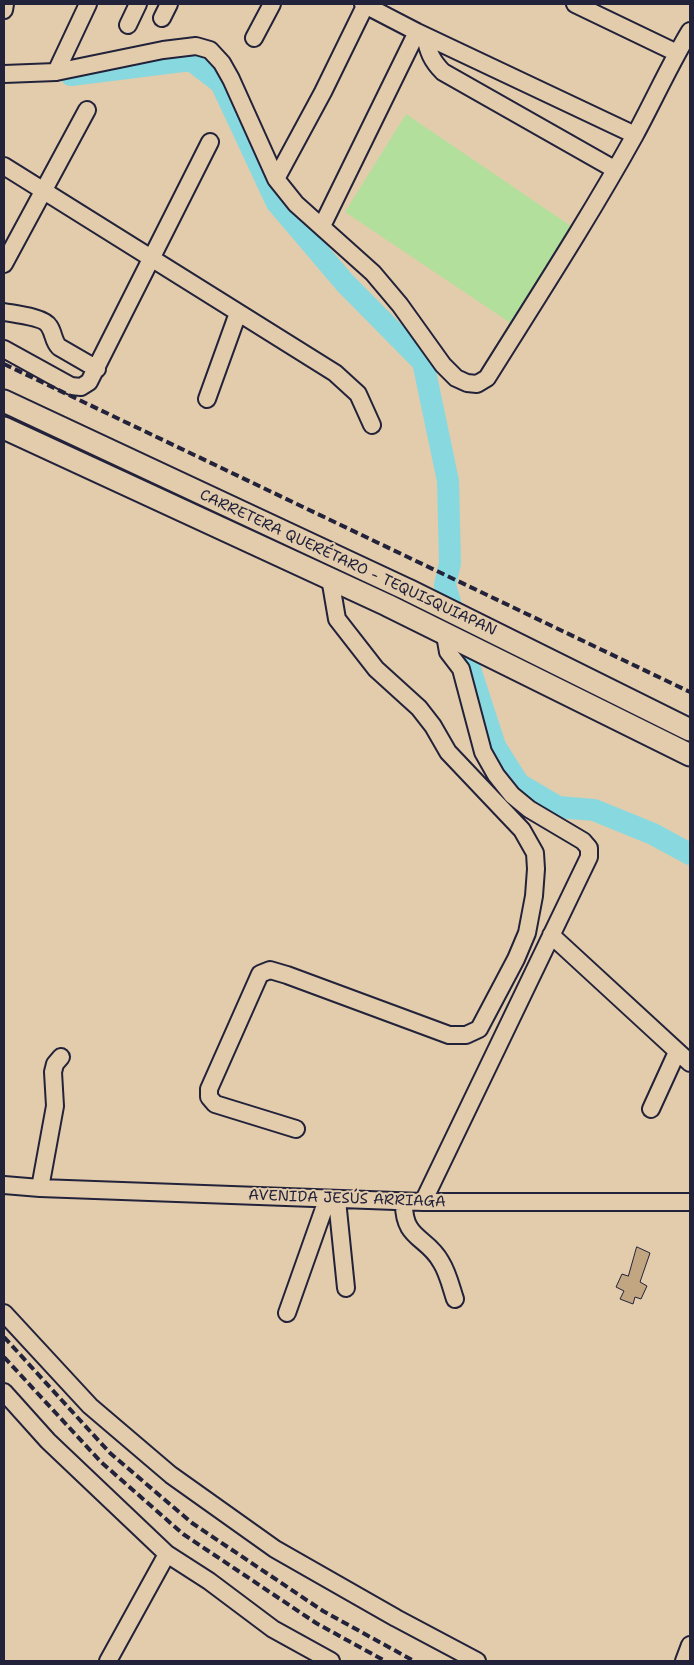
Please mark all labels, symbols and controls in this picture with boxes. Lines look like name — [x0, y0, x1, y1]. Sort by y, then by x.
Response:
street label: CARRETERA QUERÉTARO - TEQUISQUIAPAN — [197, 486, 499, 640]
street label: AVENIDA JESÚS ARRIAGA — [248, 1187, 446, 1211]

